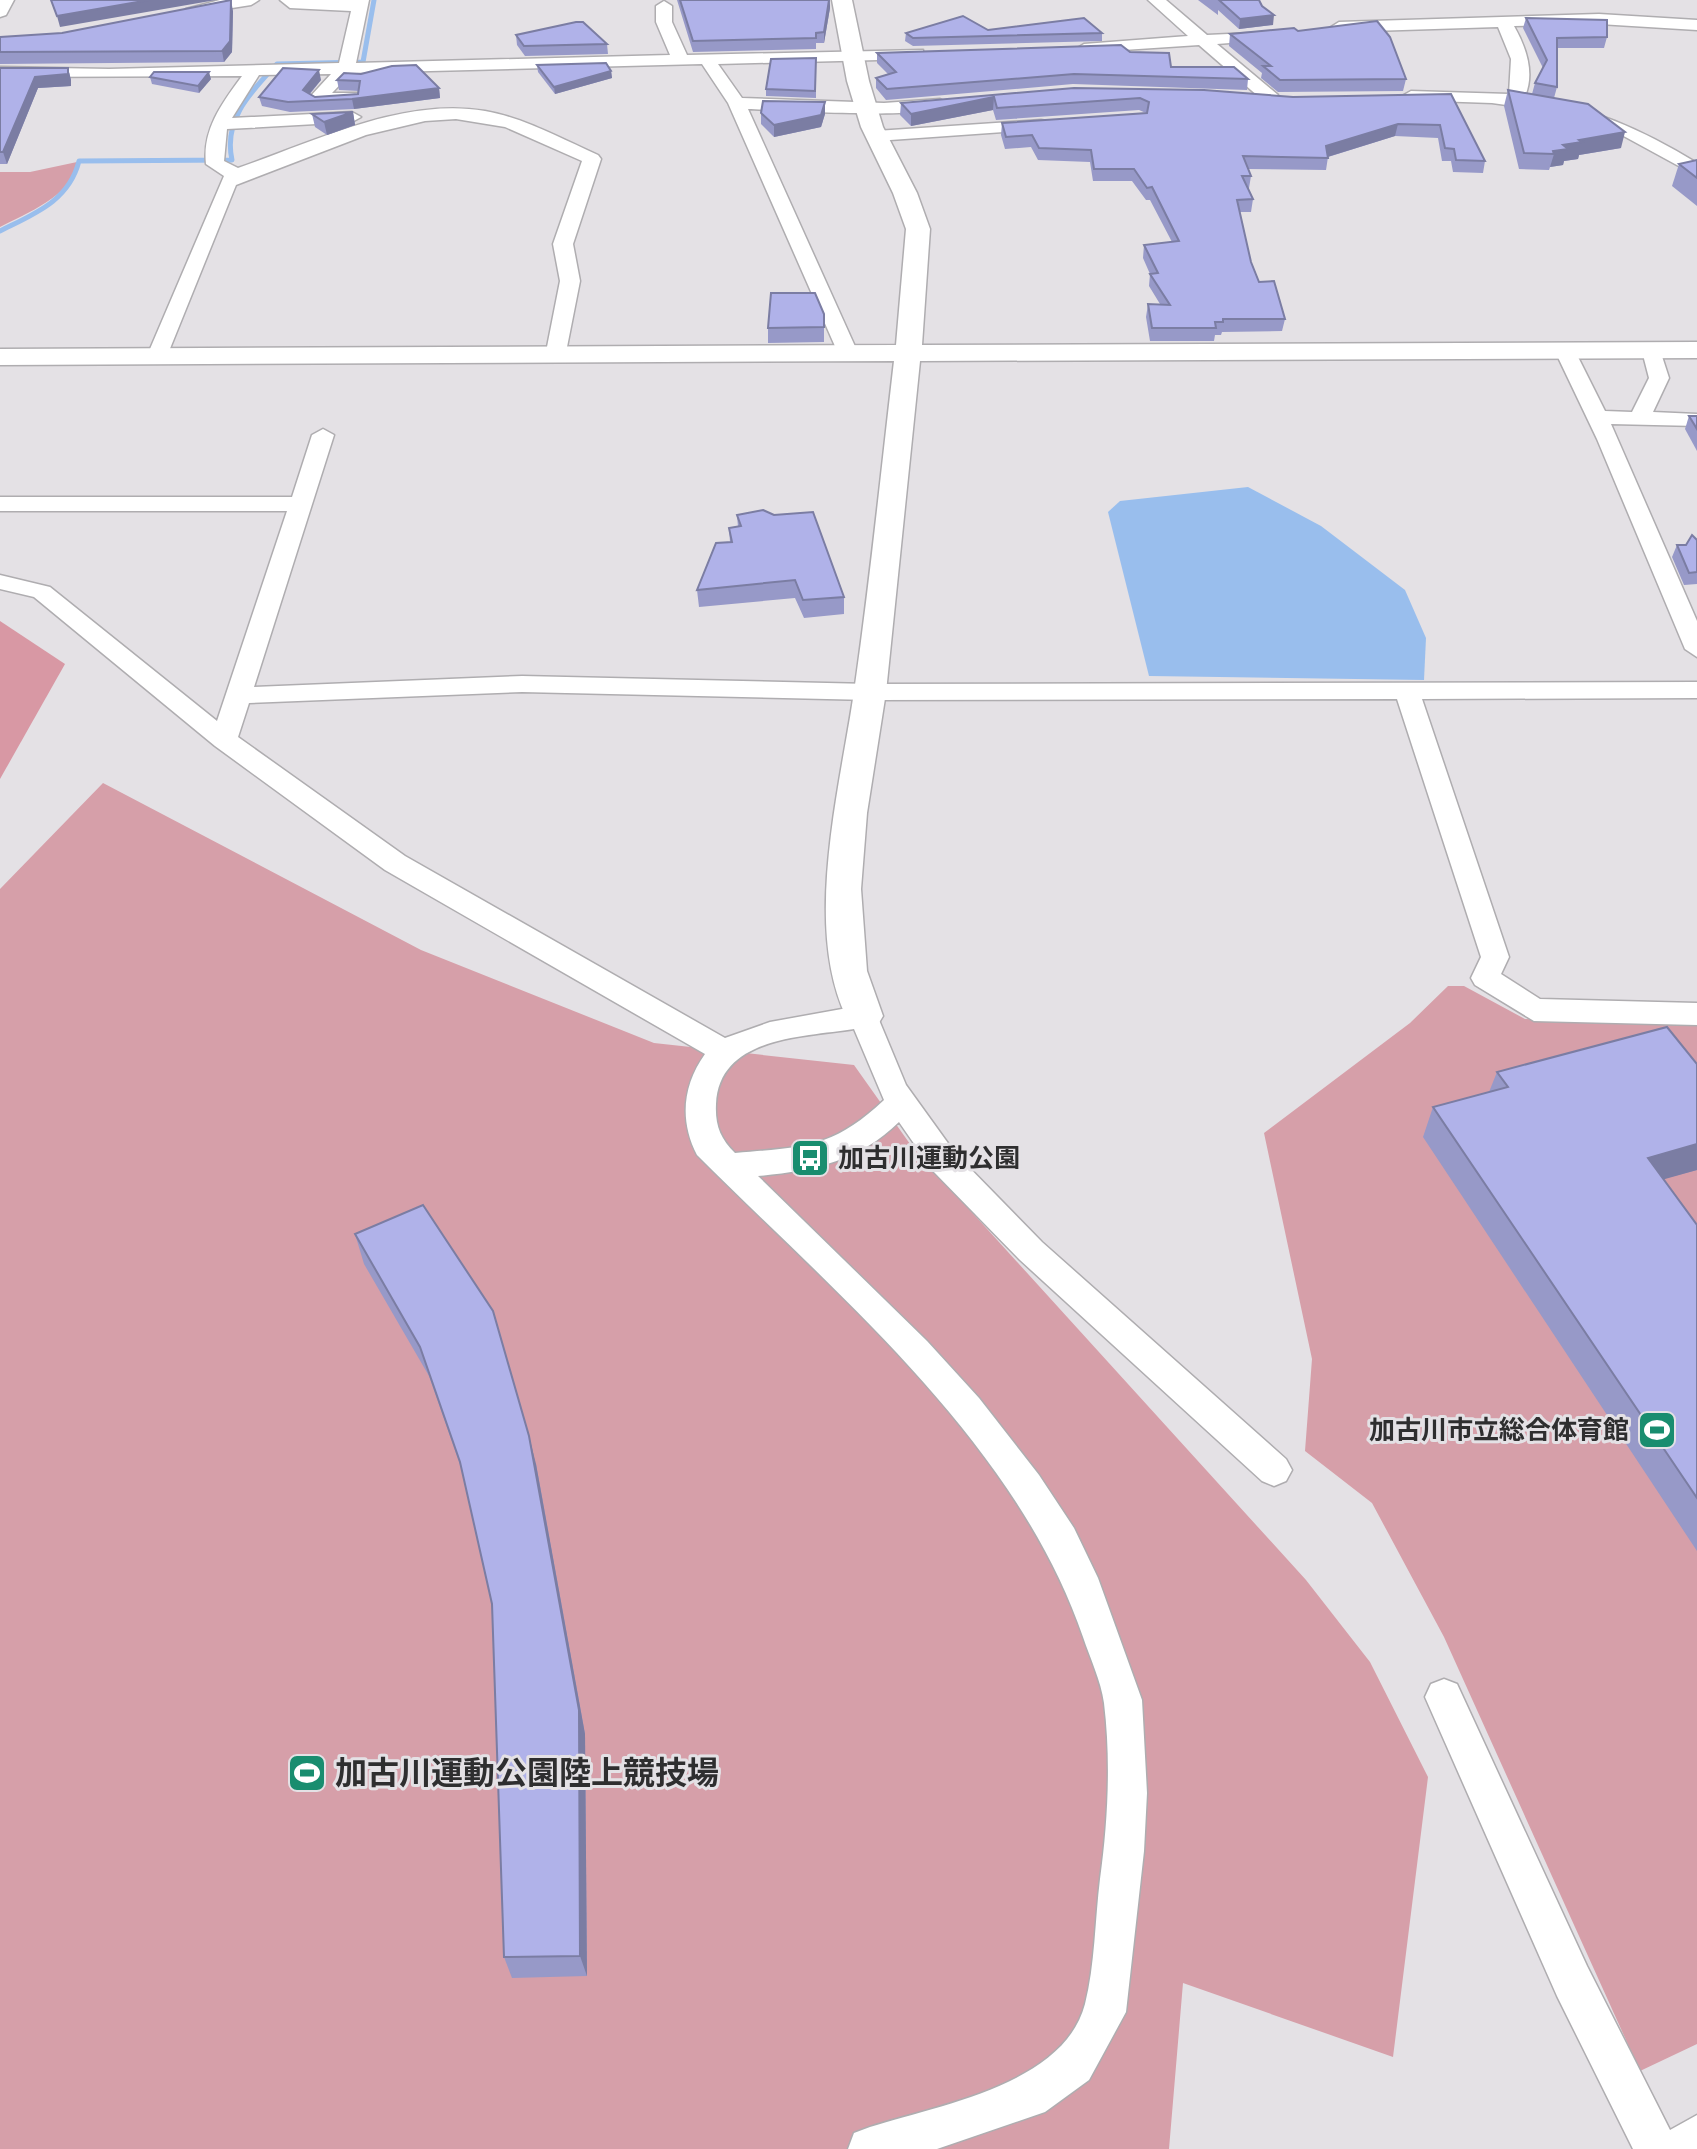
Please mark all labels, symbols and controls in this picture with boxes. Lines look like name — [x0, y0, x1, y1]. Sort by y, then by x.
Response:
bus stop icon: 加古川運動公園 — [789, 1137, 831, 1179]
place label: 加古川運動公園 — [838, 1141, 1020, 1176]
sports icon: 加古川市立総合体育館 — [1636, 1409, 1678, 1451]
place label: 加古川市立総合体育館 — [1369, 1413, 1629, 1448]
sports icon: 加古川運動公園陸上競技場 — [286, 1752, 328, 1794]
place label: 加古川運動公園陸上競技場 — [335, 1752, 719, 1795]

